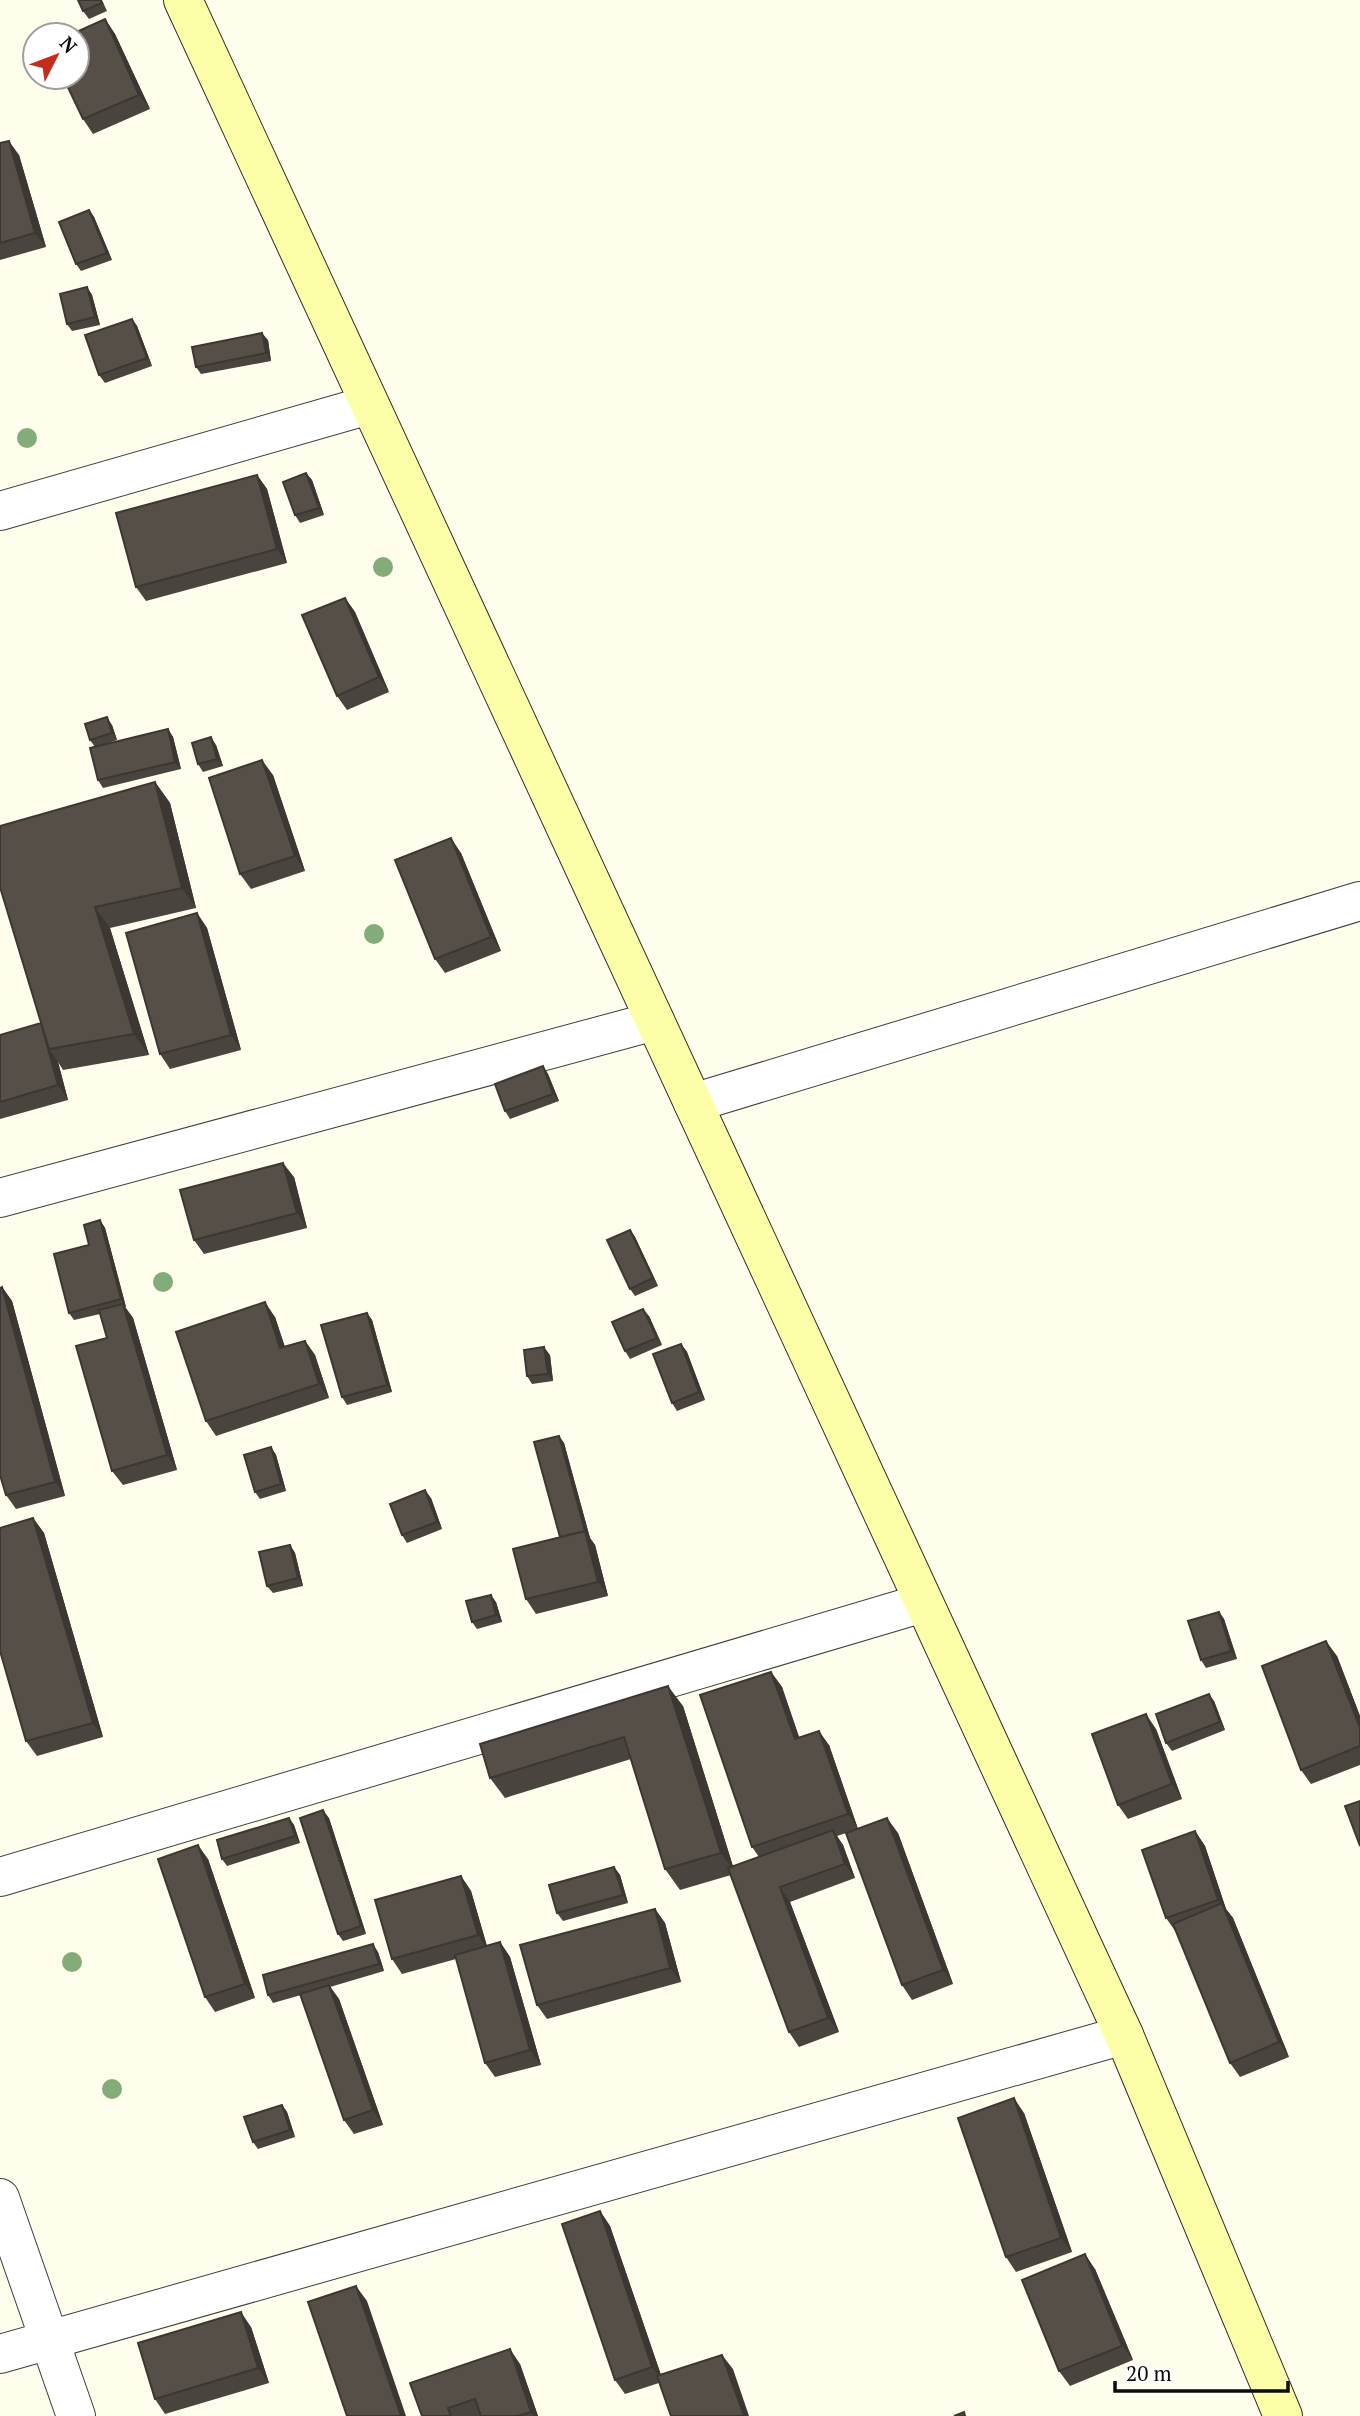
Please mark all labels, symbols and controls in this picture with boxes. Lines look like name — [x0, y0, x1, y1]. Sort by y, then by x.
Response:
north arrow — [21, 21, 91, 91]
text: N — [55, 31, 84, 58]
scale bar — [1115, 2350, 1288, 2394]
text: 20 m — [1126, 2359, 1172, 2387]

